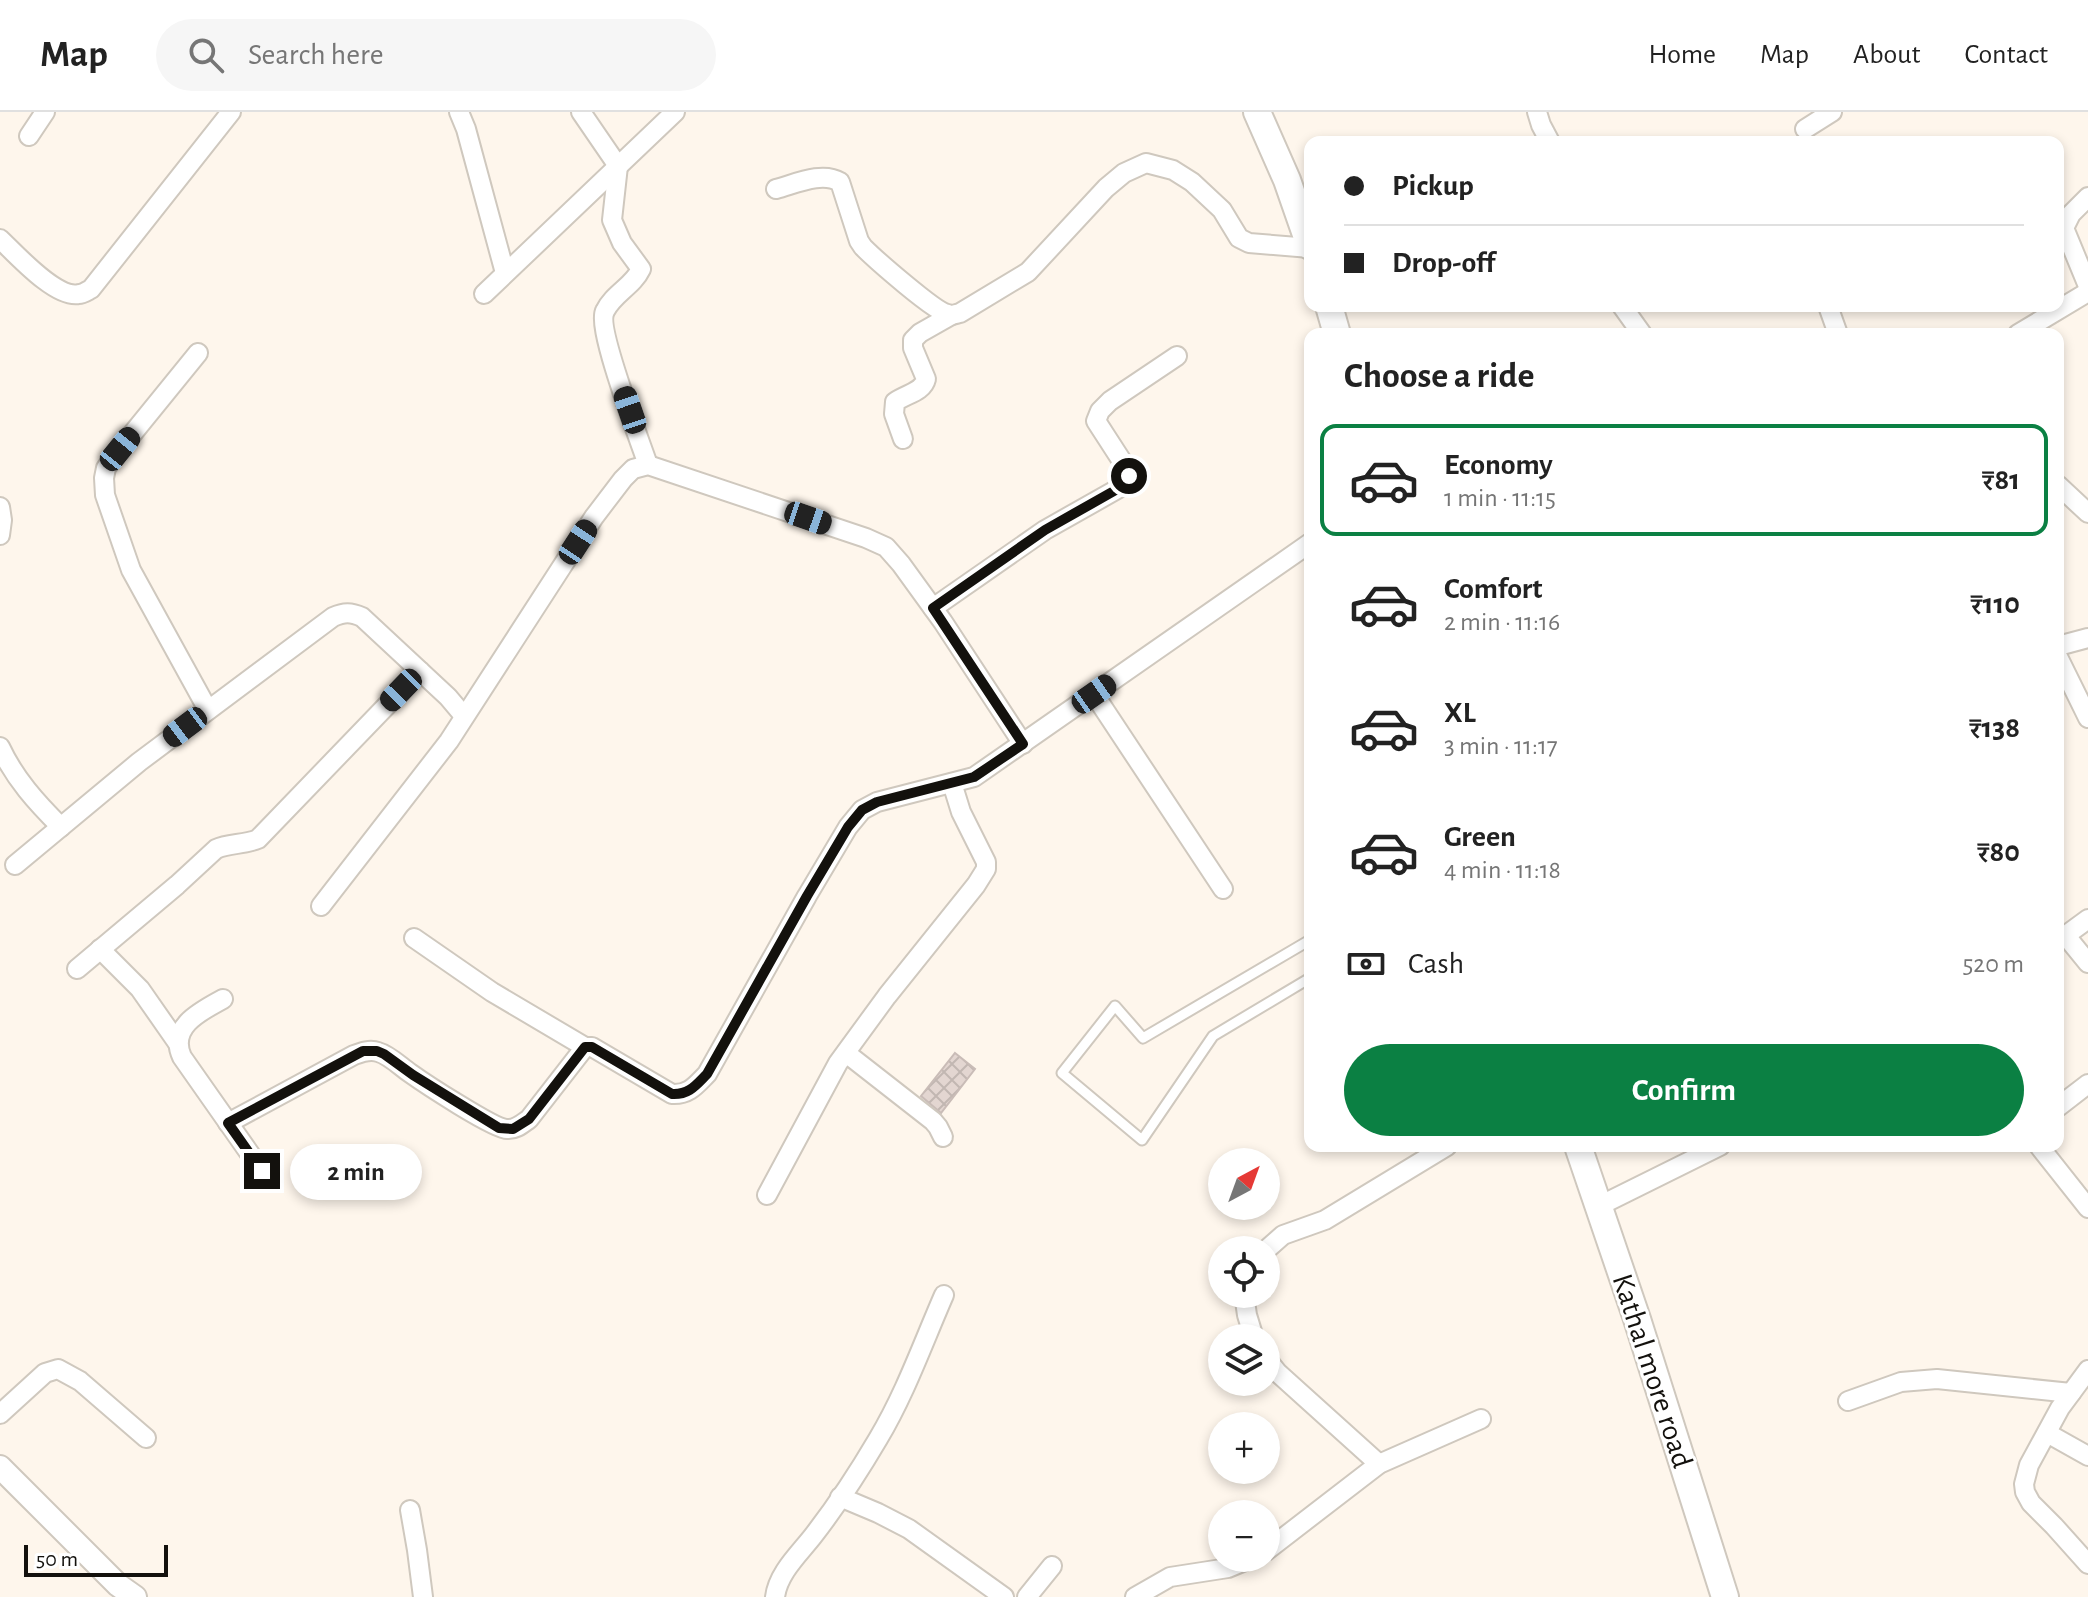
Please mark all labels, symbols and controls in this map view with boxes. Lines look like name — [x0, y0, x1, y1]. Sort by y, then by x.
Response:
search box — [156, 19, 716, 91]
icon: search — [184, 33, 228, 77]
text: Map — [40, 36, 108, 74]
text: Search here — [248, 40, 384, 70]
text: Home — [1649, 41, 1716, 69]
text: Map — [1760, 41, 1809, 69]
text: About — [1853, 41, 1921, 69]
text: Contact — [1965, 41, 2048, 69]
text: Pickup — [1392, 171, 1474, 201]
text: Drop-off — [1392, 248, 1495, 278]
text: Choose a ride — [1344, 358, 1534, 394]
car — [611, 383, 649, 437]
car — [96, 423, 144, 475]
icon: car — [1348, 444, 1420, 516]
text: Economy — [1444, 450, 1553, 480]
route start — [1111, 458, 1147, 494]
text: ₹81 — [1982, 465, 2020, 495]
text: 1 min · 11:15 — [1444, 485, 1556, 511]
car — [781, 499, 835, 537]
car — [555, 515, 601, 569]
icon: car — [1348, 568, 1420, 640]
text: Comfort — [1444, 574, 1543, 604]
text: ₹110 — [1970, 589, 2020, 619]
text: 2 min · 11:16 — [1444, 609, 1560, 635]
car — [376, 664, 426, 716]
car — [1067, 670, 1121, 718]
icon: car — [1348, 692, 1420, 764]
text: XL — [1444, 698, 1476, 728]
car — [159, 703, 211, 751]
text: ₹138 — [1969, 713, 2020, 743]
text: 3 min · 11:17 — [1444, 733, 1558, 759]
icon: car — [1348, 816, 1420, 888]
text: Green — [1444, 822, 1516, 852]
text: ₹80 — [1977, 837, 2020, 867]
text: 4 min · 11:18 — [1444, 857, 1561, 883]
icon: cash — [1344, 942, 1388, 986]
text: Cash — [1408, 949, 1464, 979]
text: 520 m — [1962, 951, 2024, 977]
button: Confirm — [1344, 1044, 2024, 1136]
callout: 2 min — [290, 1143, 422, 1199]
north arrow — [1208, 1148, 1280, 1220]
map controls — [1208, 1148, 1280, 1572]
route end — [244, 1153, 280, 1189]
text: 2 min — [327, 1159, 385, 1185]
button: locate — [1208, 1236, 1280, 1308]
street label: Kathal more road — [1607, 1270, 1697, 1472]
button: layers — [1208, 1324, 1280, 1396]
button: + — [1208, 1412, 1280, 1484]
button: − — [1208, 1500, 1280, 1572]
scale bar — [24, 1541, 168, 1577]
text: 50 m — [36, 1548, 78, 1570]

